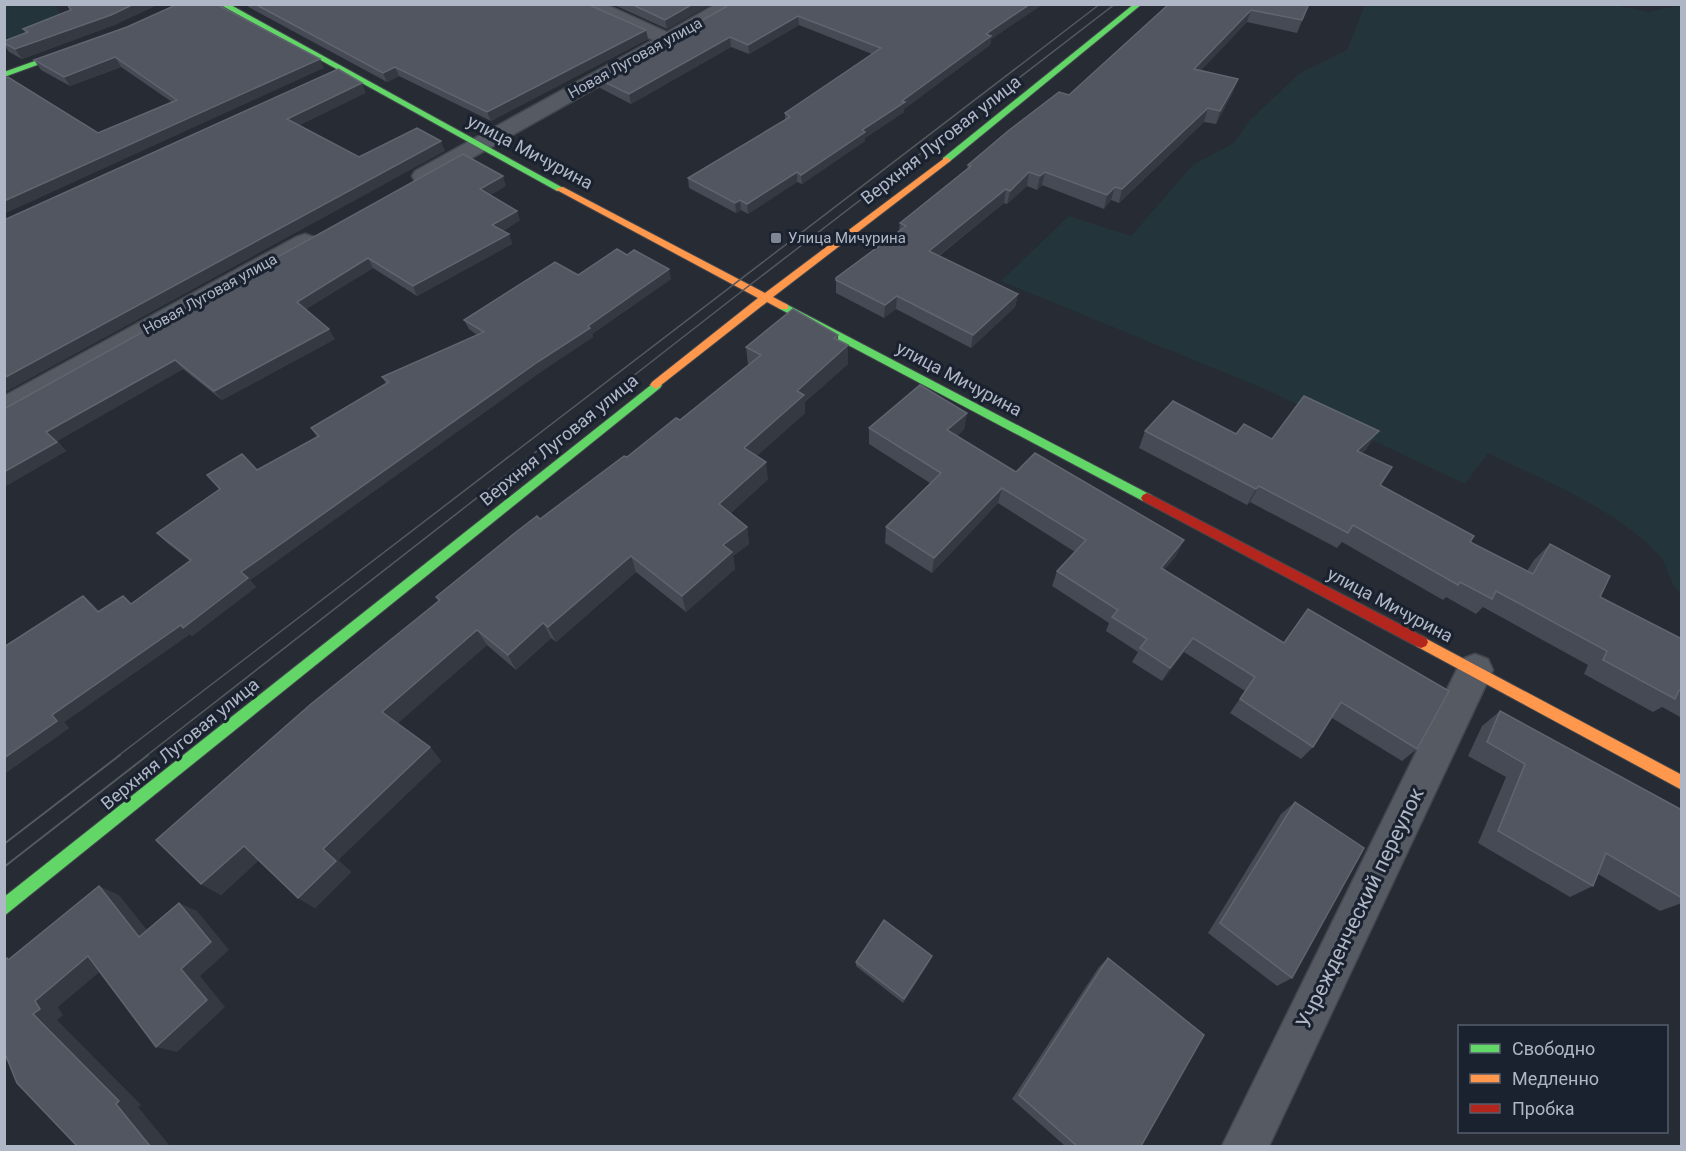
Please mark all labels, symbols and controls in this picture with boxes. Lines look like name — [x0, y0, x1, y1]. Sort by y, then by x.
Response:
street label: Новая Луговая улица — [565, 14, 705, 102]
street label: Верхняя Луговая улица — [857, 71, 1025, 209]
street label: улица Мичурина — [464, 110, 597, 193]
place label: Улица Мичурина — [788, 229, 906, 247]
marker: Улица Мичурина — [769, 231, 783, 245]
street label: Новая Луговая улица — [140, 250, 280, 338]
street label: улица Мичурина — [893, 337, 1026, 420]
street label: Верхняя Луговая улица — [476, 369, 642, 510]
street label: улица Мичурина — [1324, 563, 1457, 646]
street label: Верхняя Луговая улица — [97, 673, 263, 814]
street label: Учрежденческий переулок — [1291, 783, 1429, 1032]
legend — [1458, 1025, 1668, 1133]
text: Свободно — [1512, 1038, 1595, 1059]
text: Медленно — [1512, 1068, 1599, 1089]
text: Пробка — [1512, 1098, 1575, 1119]

